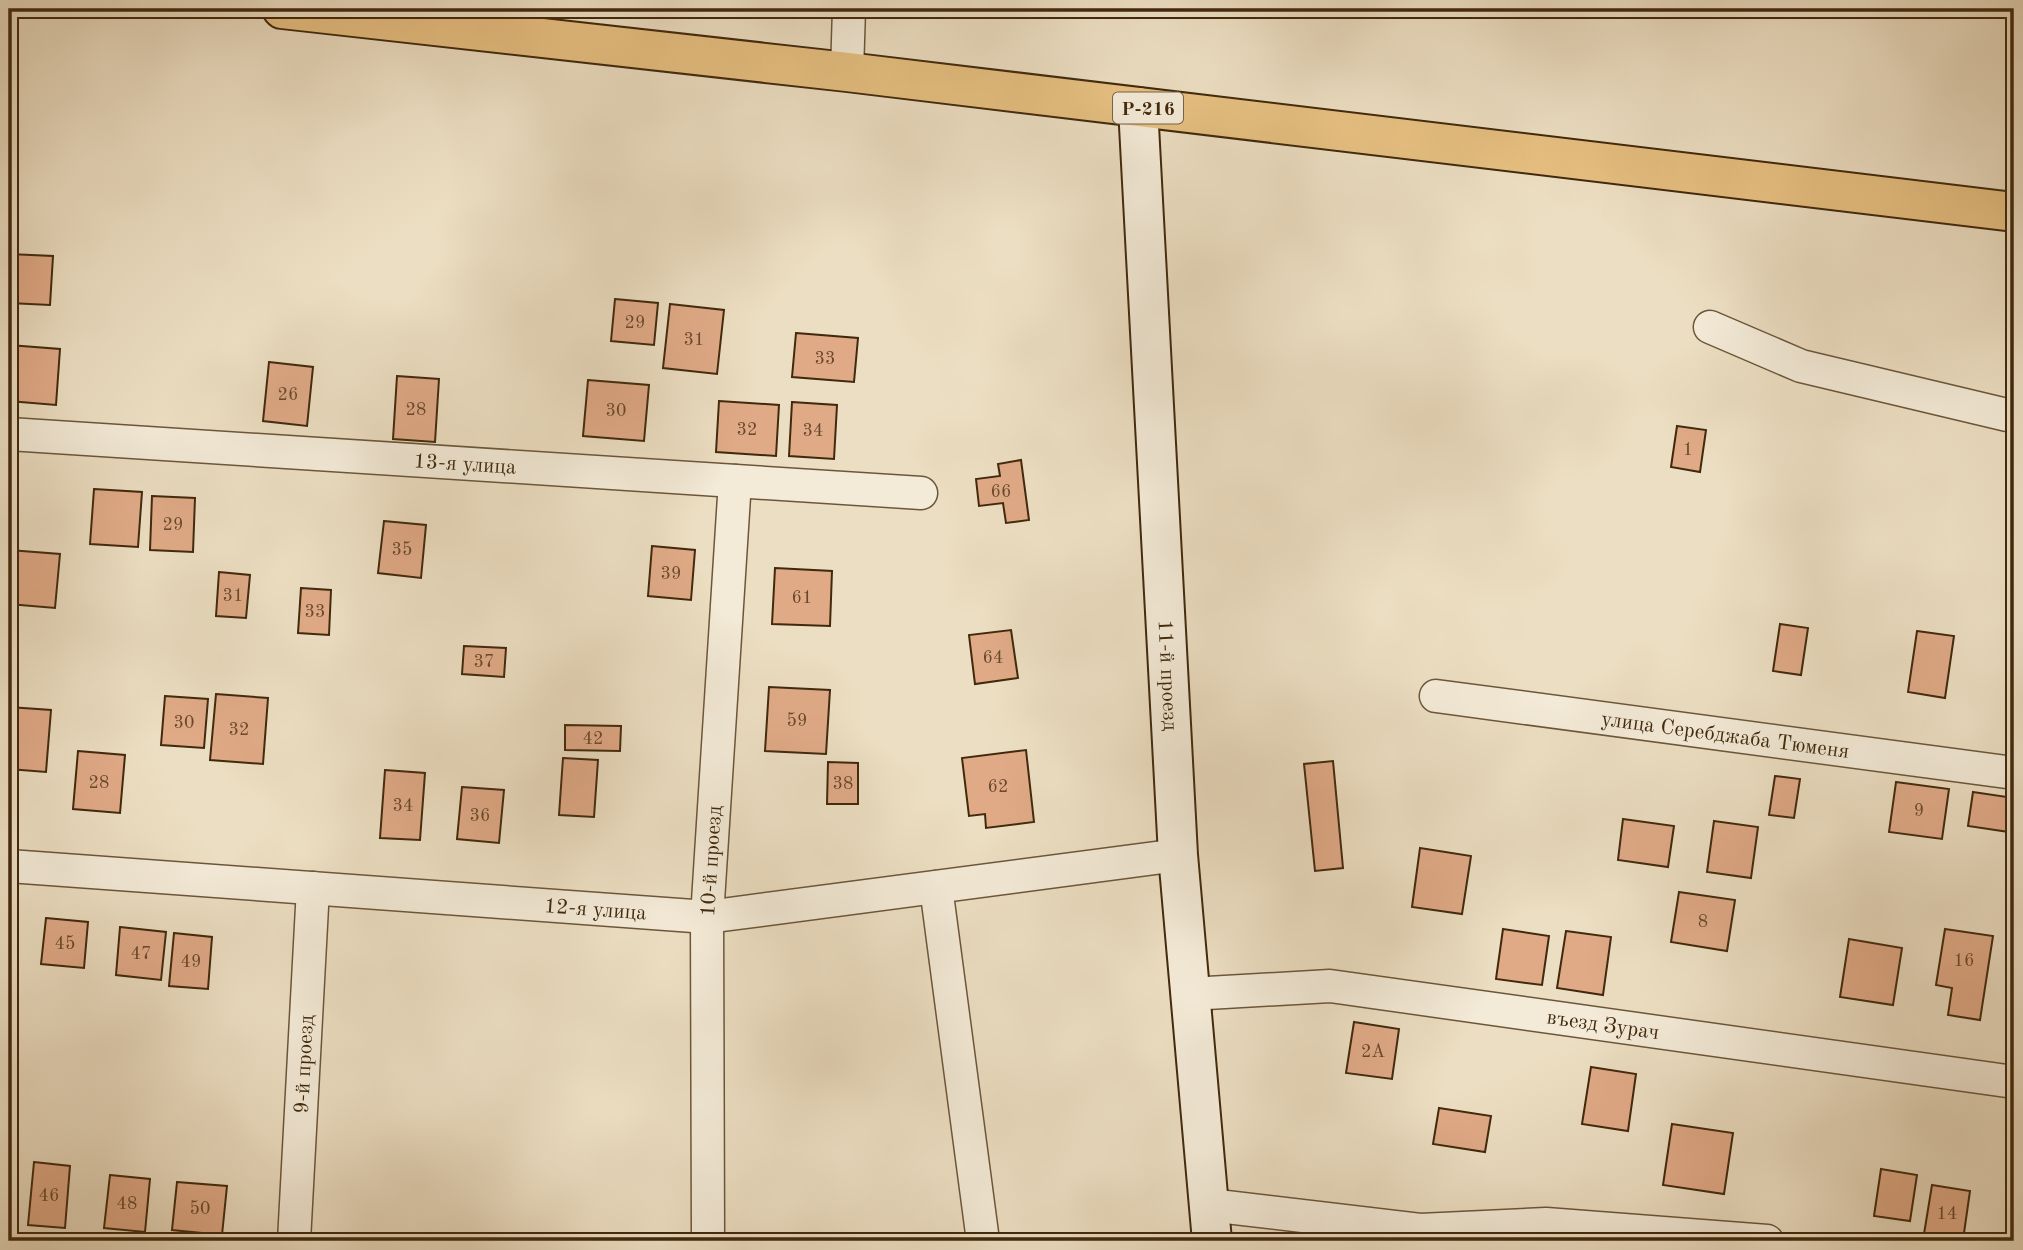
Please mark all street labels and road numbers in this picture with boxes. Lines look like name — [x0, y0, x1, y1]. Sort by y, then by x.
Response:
road number: Р-216 — [1113, 92, 1183, 124]
street label: 13-я улица — [413, 451, 517, 479]
street label: 11-й проезд — [1153, 619, 1180, 732]
street label: улица Серебджаба Тюменя — [1600, 709, 1851, 763]
street label: 10-й проезд — [698, 804, 726, 917]
street label: 12-я улица — [543, 896, 647, 925]
street label: въезд Зурач — [1545, 1008, 1660, 1044]
street label: 9-й проезд — [292, 1014, 318, 1114]

